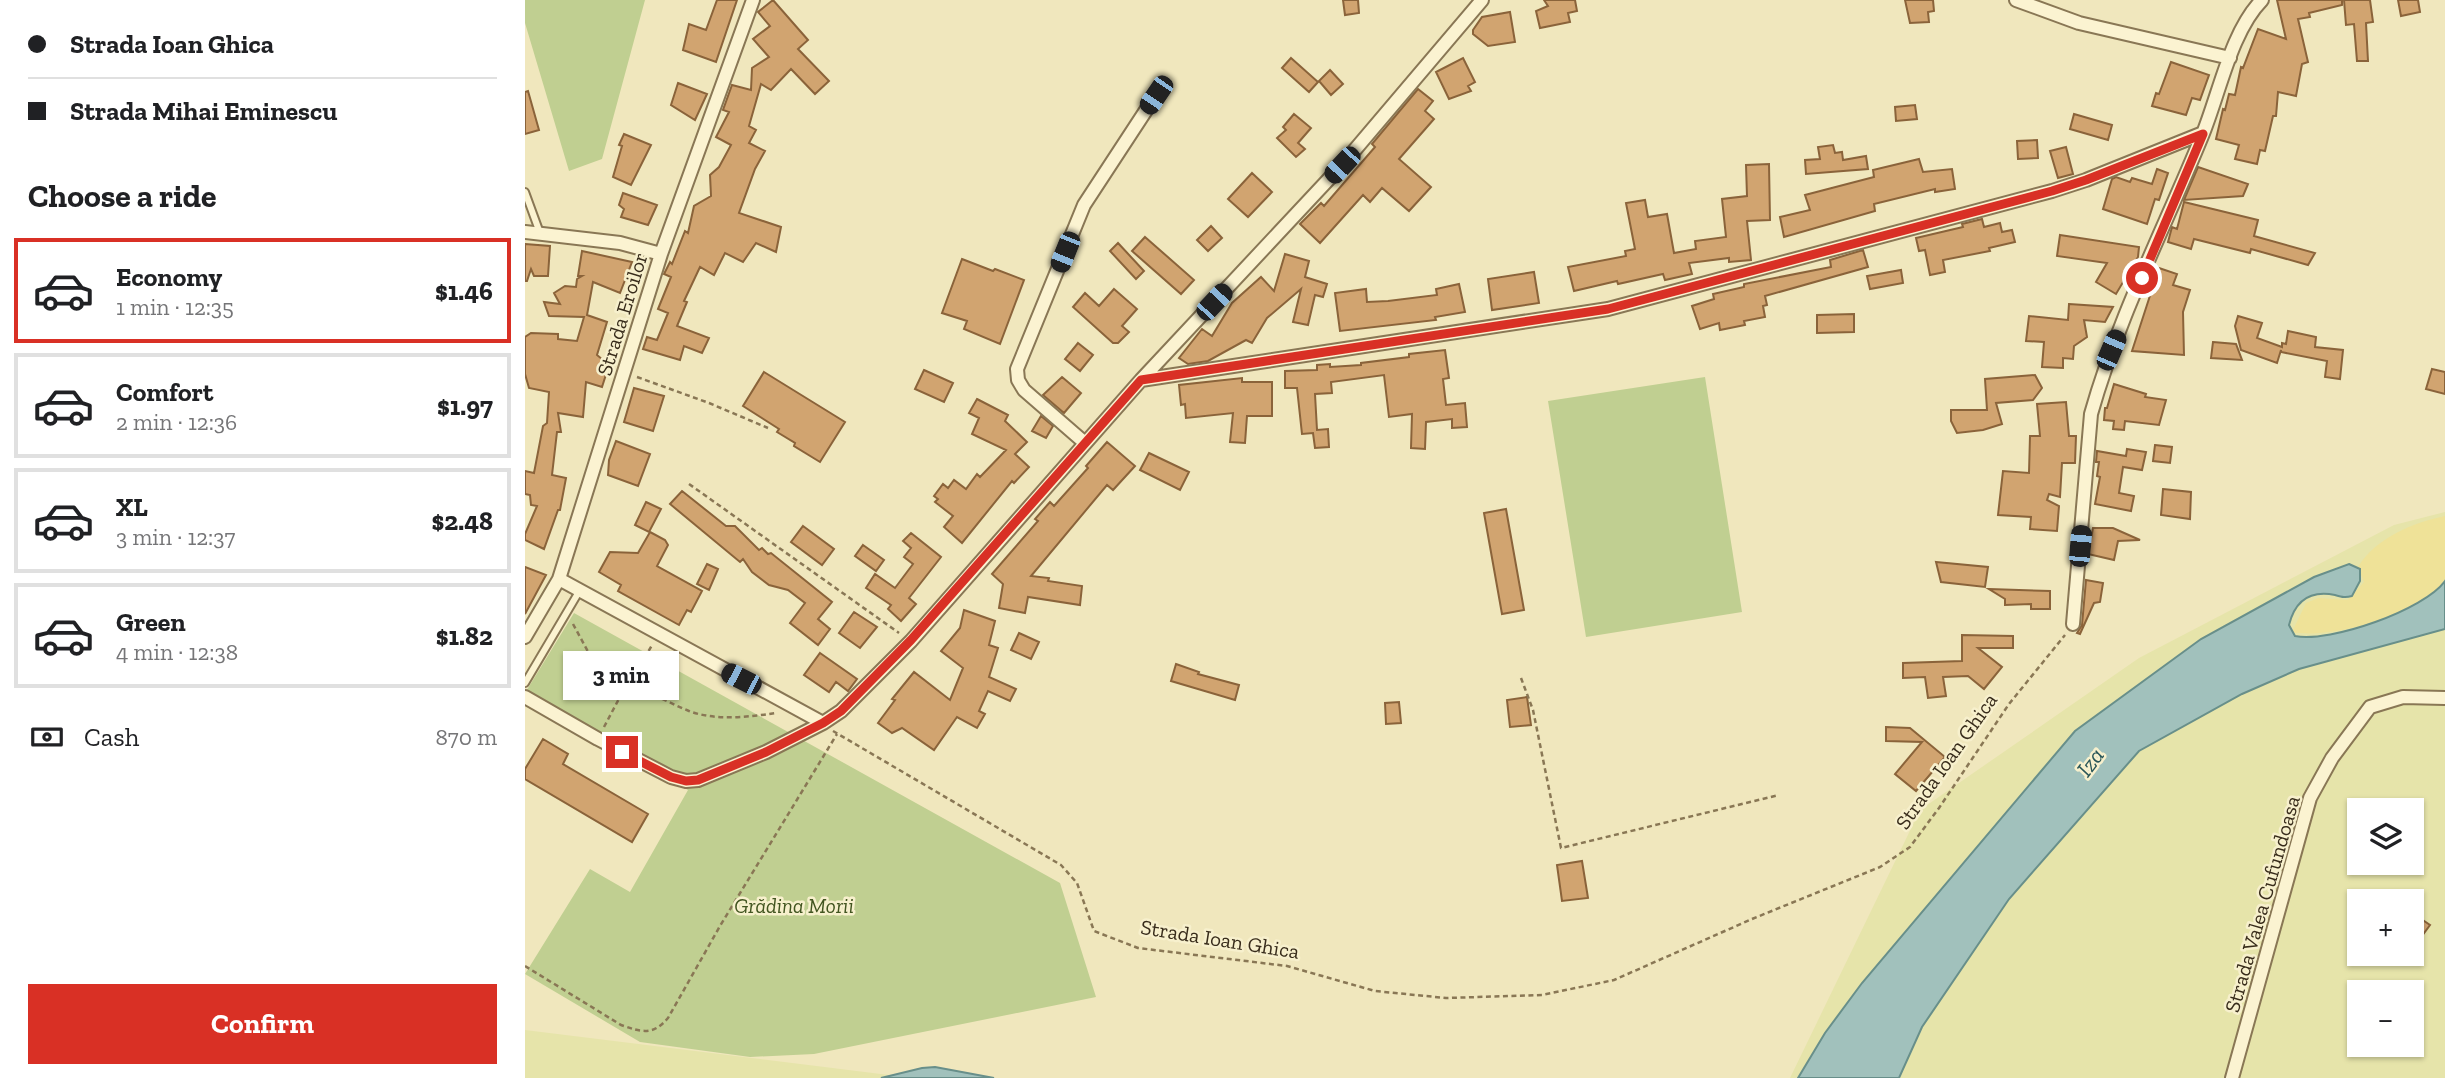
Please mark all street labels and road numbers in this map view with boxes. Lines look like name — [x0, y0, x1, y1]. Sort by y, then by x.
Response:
street label: Strada Eroilor — [591, 249, 653, 379]
street label: Strada Ioan Ghica — [1890, 688, 2002, 834]
street label: Strada Valea Cufundoasa — [2219, 793, 2305, 1015]
street label: Strada Ioan Ghica — [1139, 914, 1301, 964]

